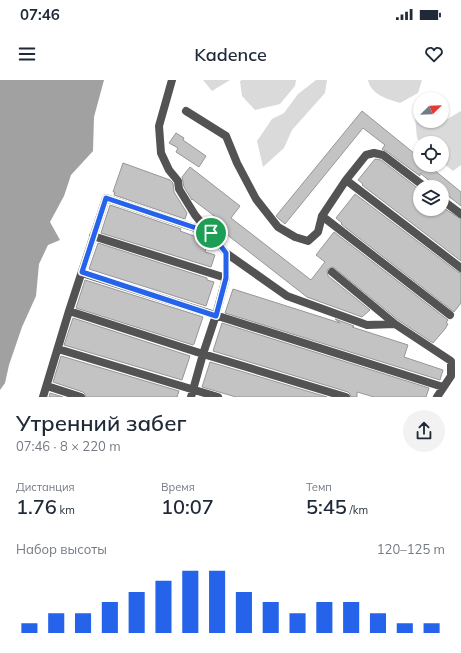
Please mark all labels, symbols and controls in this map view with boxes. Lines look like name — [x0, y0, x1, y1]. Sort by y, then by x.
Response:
text: 07:46 — [20, 5, 60, 24]
icon: menu — [16, 43, 38, 65]
text: Kadence — [194, 43, 267, 66]
icon: heart — [423, 43, 445, 65]
north arrow — [413, 92, 449, 128]
map controls — [413, 92, 449, 216]
button: locate — [413, 136, 449, 172]
button: layers — [413, 180, 449, 216]
pin — [194, 216, 228, 250]
icon: arrive — [200, 222, 222, 244]
text: Утренний забег — [16, 409, 186, 437]
button: share — [403, 410, 445, 452]
text: 07:46 · 8 × 220 m — [16, 438, 121, 454]
text: Дистанция — [16, 480, 75, 494]
text: Время — [161, 480, 195, 494]
text: Темп — [306, 480, 332, 494]
text: 1.76 — [16, 494, 57, 519]
text: 10:07 — [161, 494, 214, 519]
text: 5:45 — [306, 494, 347, 519]
text: km — [57, 503, 75, 517]
text: /km — [347, 503, 368, 517]
text: Набор высоты — [16, 541, 107, 557]
text: 120–125 m — [377, 541, 445, 557]

